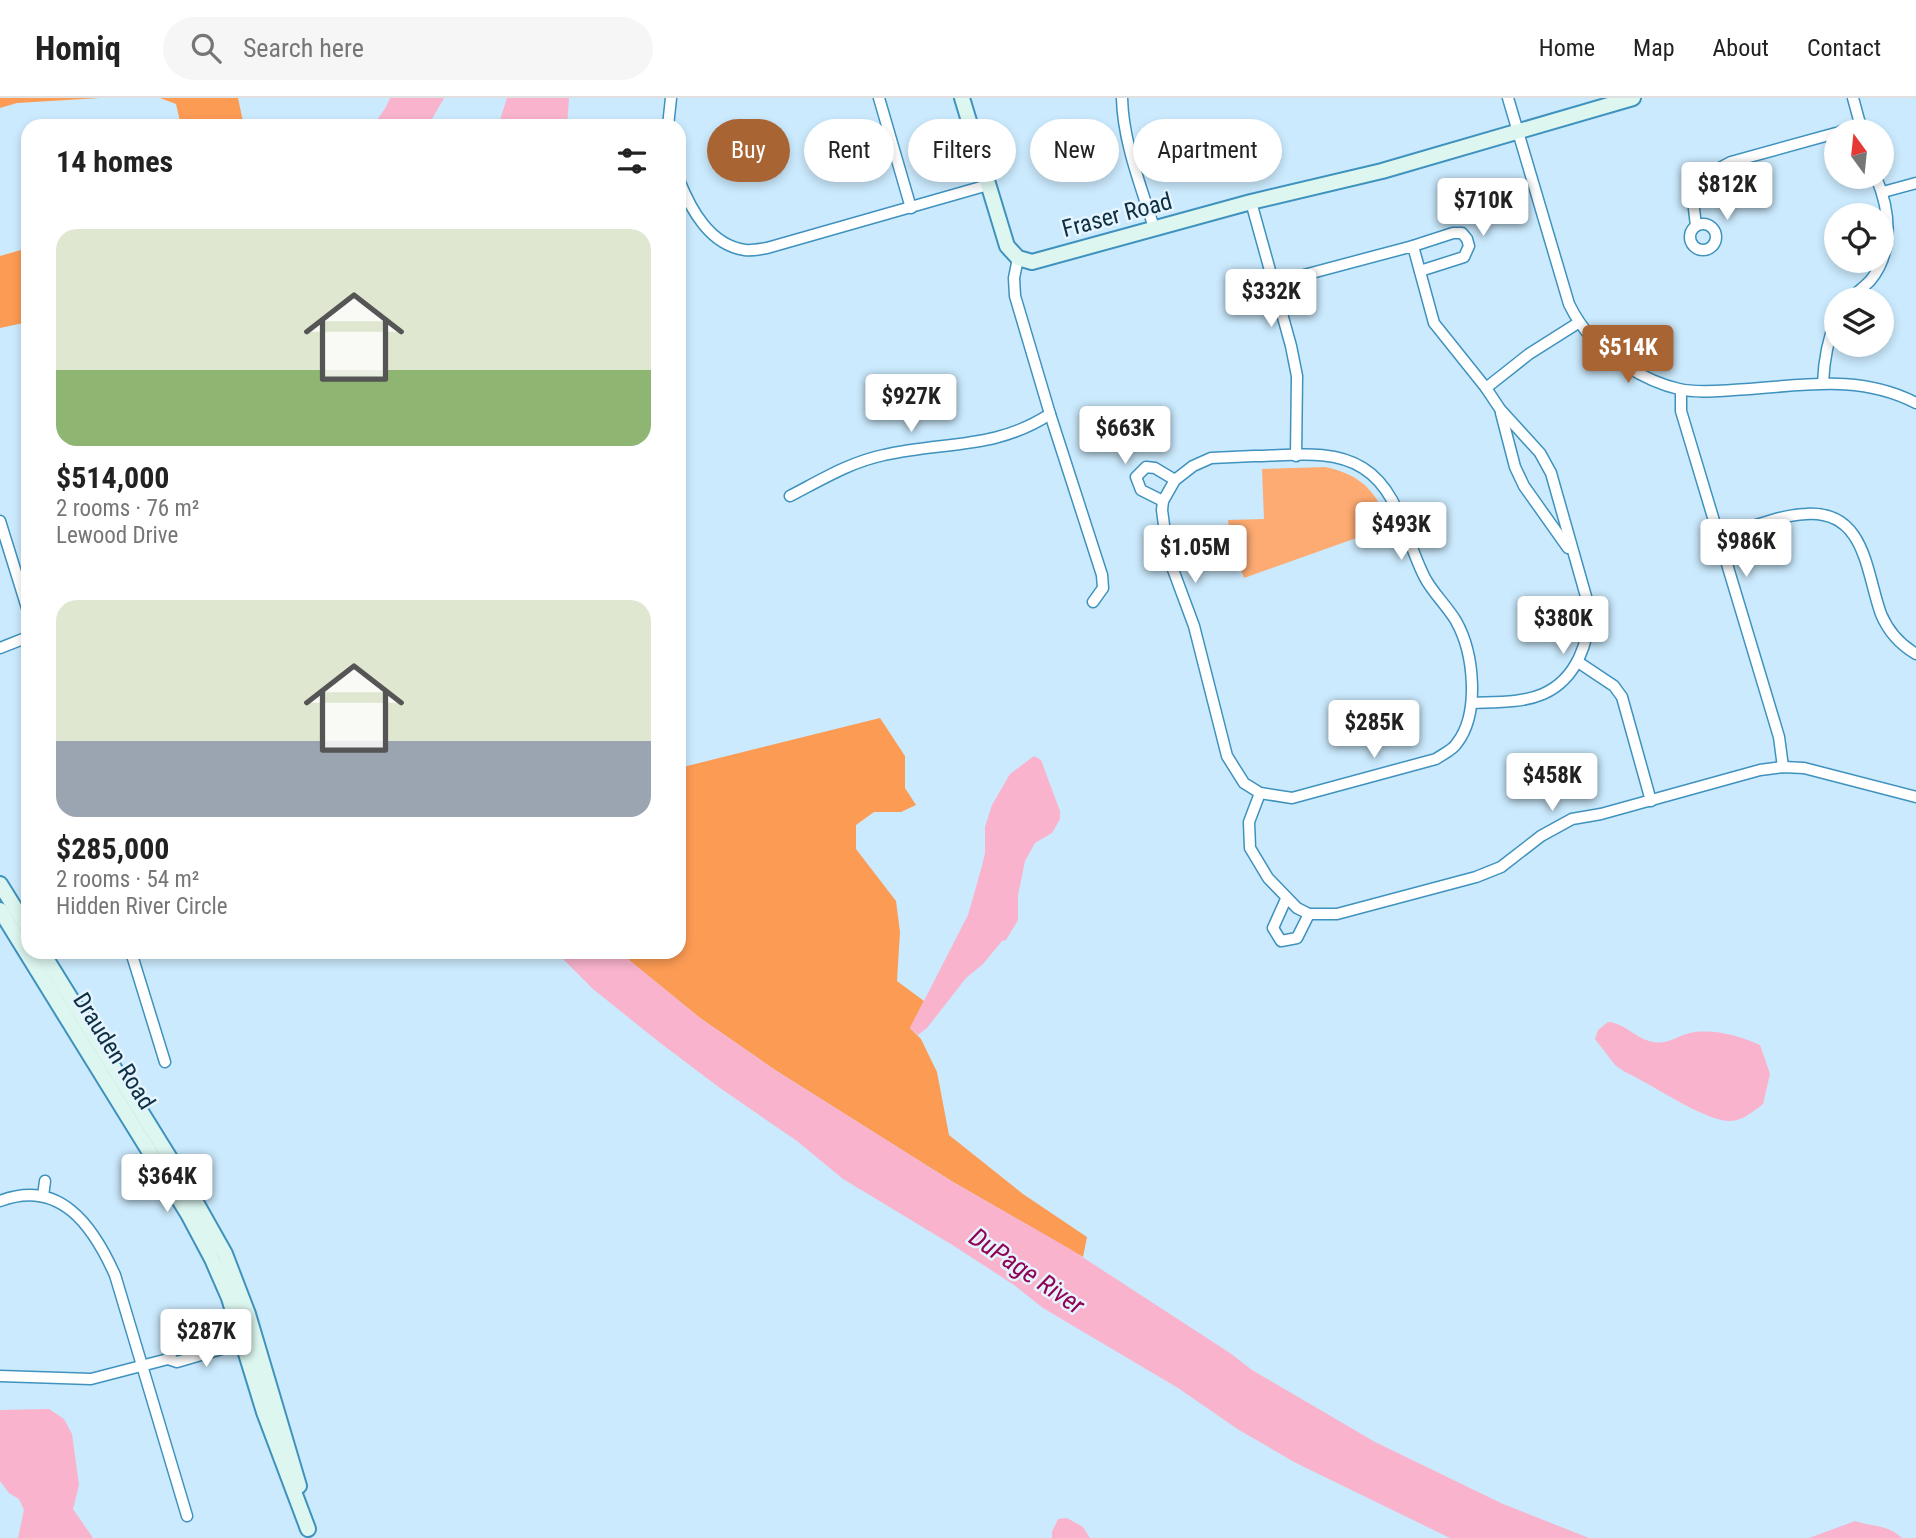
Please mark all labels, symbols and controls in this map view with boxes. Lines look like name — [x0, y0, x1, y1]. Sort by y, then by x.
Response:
search box — [163, 17, 653, 80]
text: Homiq — [35, 29, 121, 68]
icon: search — [187, 29, 225, 67]
text: Search here — [243, 33, 364, 63]
text: Home — [1539, 34, 1595, 62]
text: Map — [1633, 34, 1675, 62]
text: About — [1713, 34, 1769, 62]
text: Contact — [1807, 34, 1881, 62]
chip: Buy — [707, 119, 790, 182]
chip: Rent — [804, 119, 894, 182]
chip: Filters — [908, 119, 1016, 182]
chip: New — [1030, 119, 1119, 182]
chip: Apartment — [1133, 119, 1282, 182]
north arrow — [1824, 119, 1894, 189]
map controls — [1824, 119, 1894, 357]
icon: filters — [613, 142, 651, 180]
text: 14 homes — [56, 144, 173, 179]
pin: $812K — [1678, 162, 1776, 222]
text: $812K — [1697, 171, 1757, 198]
pin: $710K — [1434, 178, 1532, 238]
street label: Fraser Road — [1059, 187, 1175, 243]
text: $710K — [1453, 187, 1513, 214]
button: locate — [1824, 203, 1894, 273]
pin: $332K — [1222, 270, 1320, 329]
icon: home — [291, 274, 417, 400]
text: $332K — [1241, 278, 1301, 305]
button: layers — [1824, 287, 1894, 357]
pin: $514K — [1579, 326, 1677, 385]
text: $514K — [1598, 334, 1658, 361]
pin: $927K — [862, 374, 960, 434]
text: $927K — [881, 383, 941, 410]
pin: $663K — [1076, 406, 1174, 466]
text: $663K — [1095, 415, 1155, 442]
text: $514,000 — [56, 460, 169, 495]
text: 2 rooms · 76 m² — [56, 495, 199, 522]
pin: $493K — [1352, 503, 1450, 562]
text: $493K — [1371, 511, 1431, 538]
pin: $986K — [1697, 519, 1795, 579]
text: Lewood Drive — [56, 522, 178, 549]
pin: $1.05M — [1138, 526, 1252, 585]
text: $986K — [1716, 528, 1776, 555]
text: $1.05M — [1160, 534, 1230, 561]
pin: $380K — [1514, 596, 1612, 656]
text: $380K — [1533, 605, 1593, 632]
icon: home — [291, 645, 417, 771]
pin: $285K — [1325, 700, 1423, 760]
text: $285K — [1344, 709, 1404, 736]
pin: $458K — [1503, 754, 1601, 813]
text: $458K — [1522, 762, 1582, 789]
text: $285,000 — [56, 831, 169, 866]
text: 2 rooms · 54 m² — [56, 866, 199, 893]
text: Hidden River Circle — [56, 893, 228, 920]
street label: Drauden Road — [67, 988, 161, 1114]
pin: $364K — [118, 1154, 216, 1214]
text: $364K — [137, 1163, 197, 1190]
water label: DuPage River — [964, 1222, 1091, 1321]
pin: $287K — [157, 1310, 255, 1369]
text: $287K — [176, 1318, 236, 1345]

